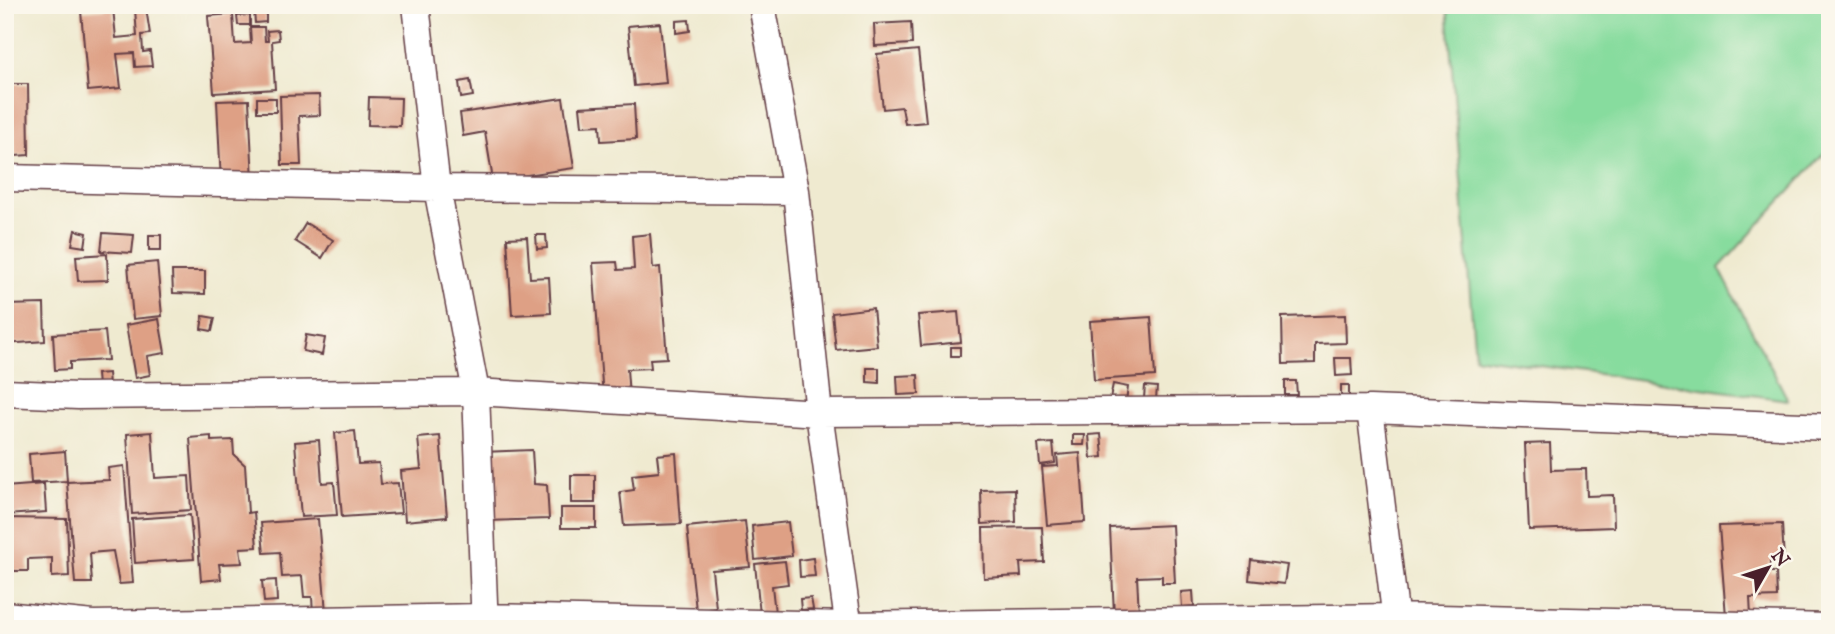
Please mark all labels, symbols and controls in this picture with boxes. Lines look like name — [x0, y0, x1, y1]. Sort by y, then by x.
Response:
north arrow — [1734, 532, 1804, 602]
text: N — [1765, 544, 1795, 573]

